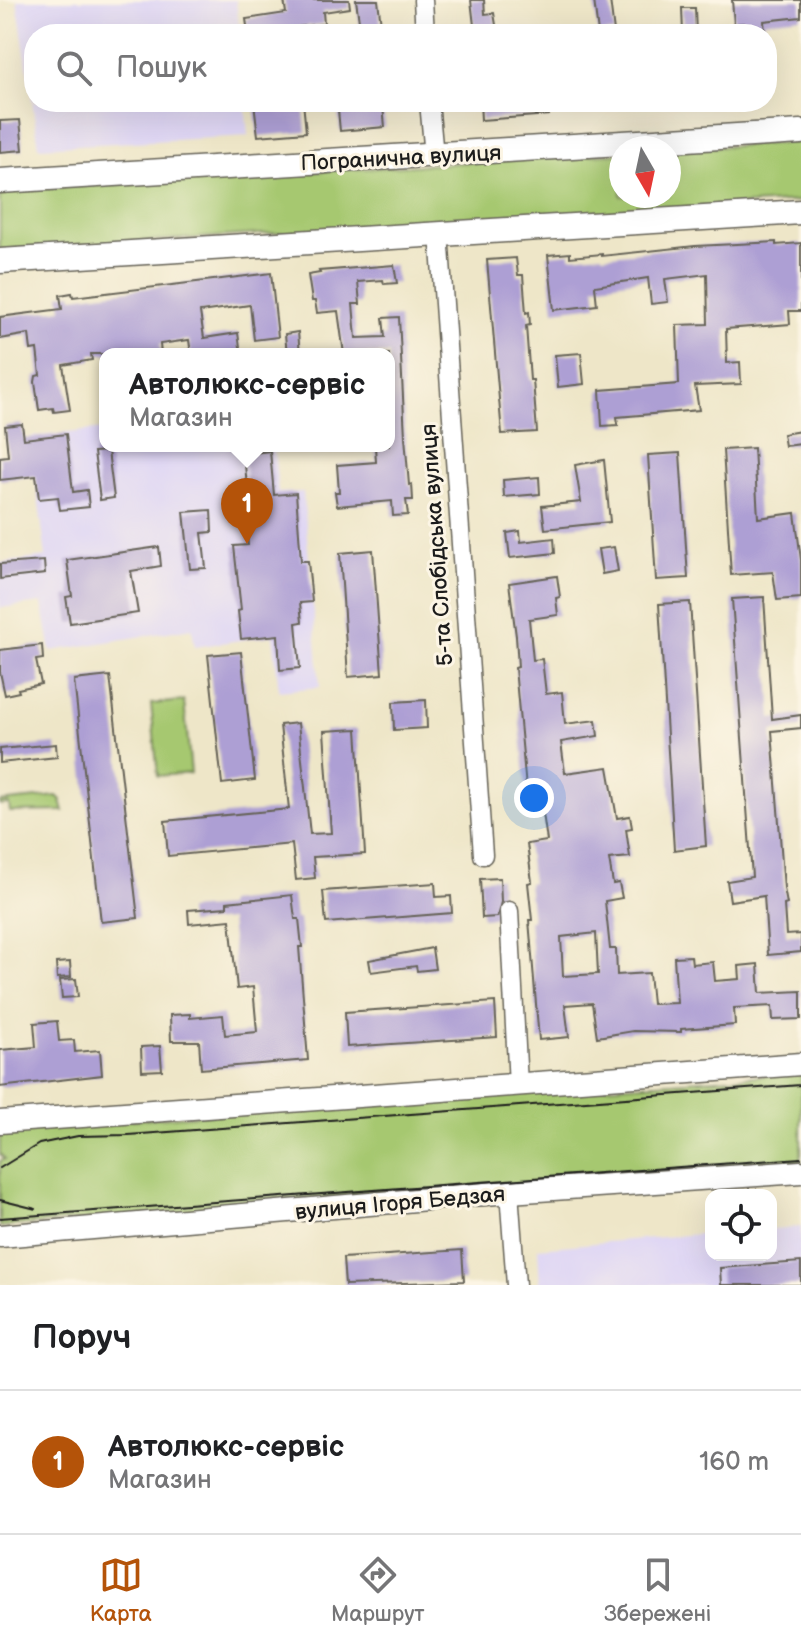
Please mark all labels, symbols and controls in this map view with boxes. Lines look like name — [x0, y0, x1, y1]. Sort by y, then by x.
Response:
search box — [24, 24, 777, 112]
icon: search — [52, 46, 96, 90]
text: Пошук — [116, 50, 207, 86]
north arrow — [609, 136, 681, 208]
street label: Погранична вулиця — [300, 140, 502, 177]
popup — [99, 348, 395, 452]
text: Автолюкс-сервіс — [129, 367, 365, 403]
text: Магазин — [129, 403, 233, 434]
street label: 5-та Слобідська вулиця — [416, 423, 459, 667]
pin: 1 — [221, 478, 273, 544]
your location — [514, 778, 554, 818]
street label: вулиця Ігоря Бедзая — [294, 1181, 506, 1226]
map controls — [705, 1189, 777, 1261]
button: locate — [705, 1189, 777, 1261]
text: Поруч — [32, 1317, 131, 1358]
text: Автолюкс-сервіс — [108, 1429, 344, 1465]
text: 1 — [53, 1447, 63, 1478]
text: 160 m — [699, 1447, 769, 1478]
text: Магазин — [108, 1465, 212, 1496]
tab: Карта — [90, 1553, 152, 1628]
tab: Маршрут — [331, 1553, 425, 1628]
tab: Збережені — [604, 1553, 711, 1628]

